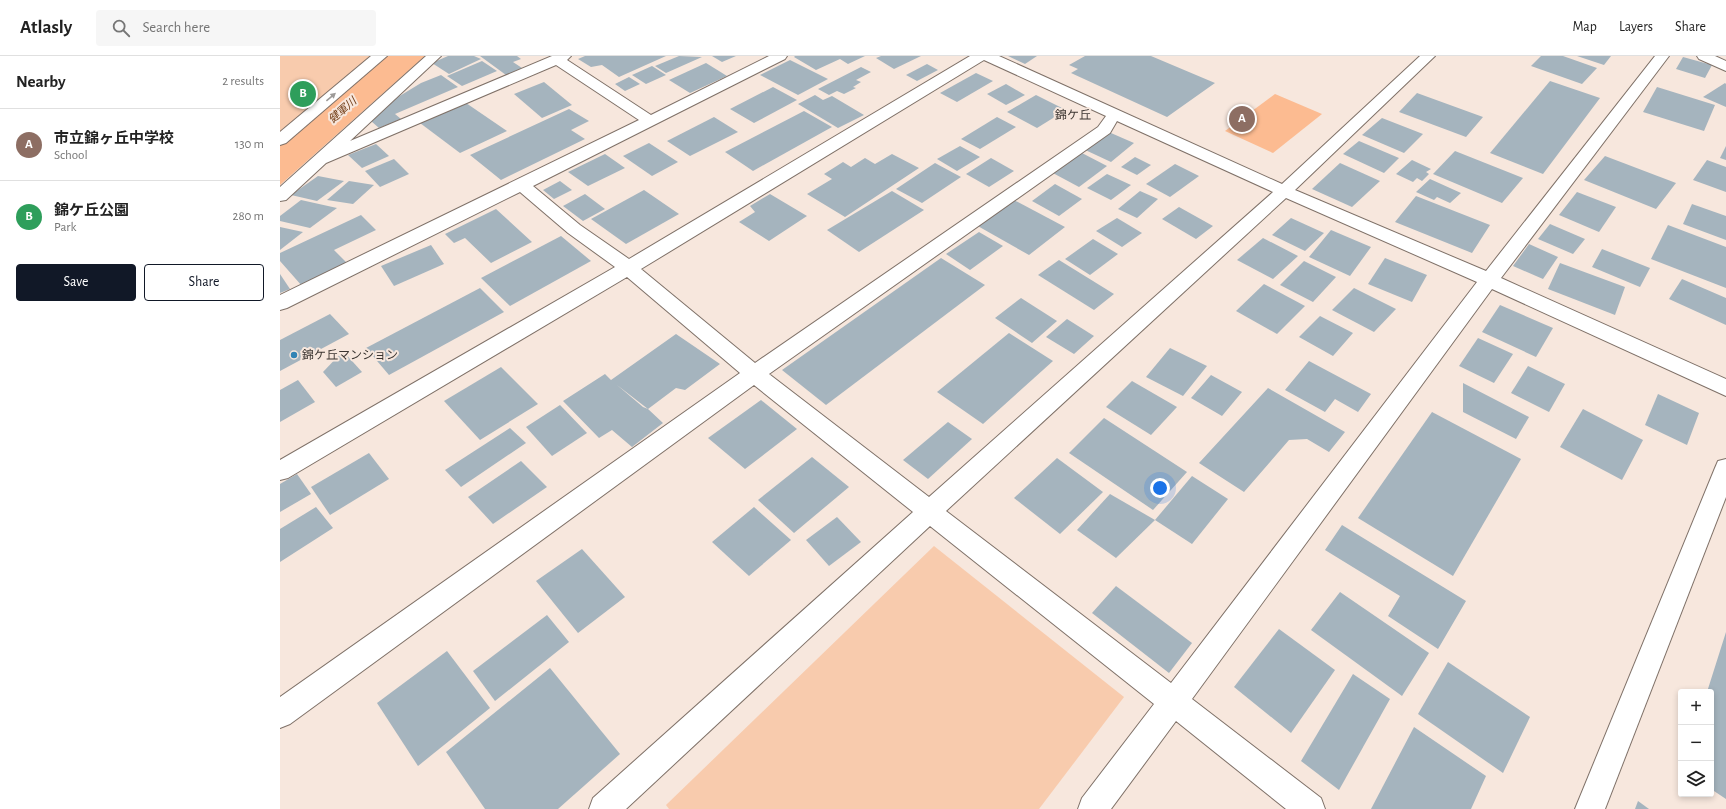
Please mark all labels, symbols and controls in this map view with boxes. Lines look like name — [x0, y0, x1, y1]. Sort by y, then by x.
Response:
search box — [96, 10, 376, 46]
icon: search — [110, 17, 132, 39]
text: Atlasly — [20, 18, 72, 37]
text: Search here — [142, 20, 210, 35]
text: Map — [1572, 20, 1597, 34]
text: Layers — [1619, 20, 1653, 34]
text: Share — [1675, 20, 1706, 34]
text: Nearby — [16, 73, 66, 90]
text: 2 results — [222, 75, 264, 88]
pin: B — [290, 79, 316, 109]
one-way arrow — [326, 92, 337, 101]
water label: 健軍川 — [326, 94, 359, 125]
pin: A — [1229, 104, 1255, 134]
district label: 錦ケ丘 — [1055, 108, 1091, 121]
text: 市立錦ヶ丘中学校 — [54, 131, 174, 146]
text: A — [25, 138, 33, 151]
text: 130 m — [235, 138, 264, 151]
text: School — [54, 149, 88, 162]
text: 錦ケ丘公園 — [54, 203, 129, 218]
text: B — [25, 210, 33, 223]
text: 280 m — [233, 210, 264, 223]
text: Park — [54, 221, 76, 234]
button: Save — [16, 264, 136, 301]
button: Share — [144, 264, 264, 301]
place label: 錦ケ丘マンション — [302, 348, 398, 361]
marker: 錦ケ丘マンション — [289, 350, 299, 360]
your location — [1150, 478, 1170, 498]
map controls — [1678, 689, 1714, 797]
button: + — [1678, 689, 1714, 725]
button: − — [1678, 725, 1714, 761]
button: layers — [1678, 761, 1714, 797]

